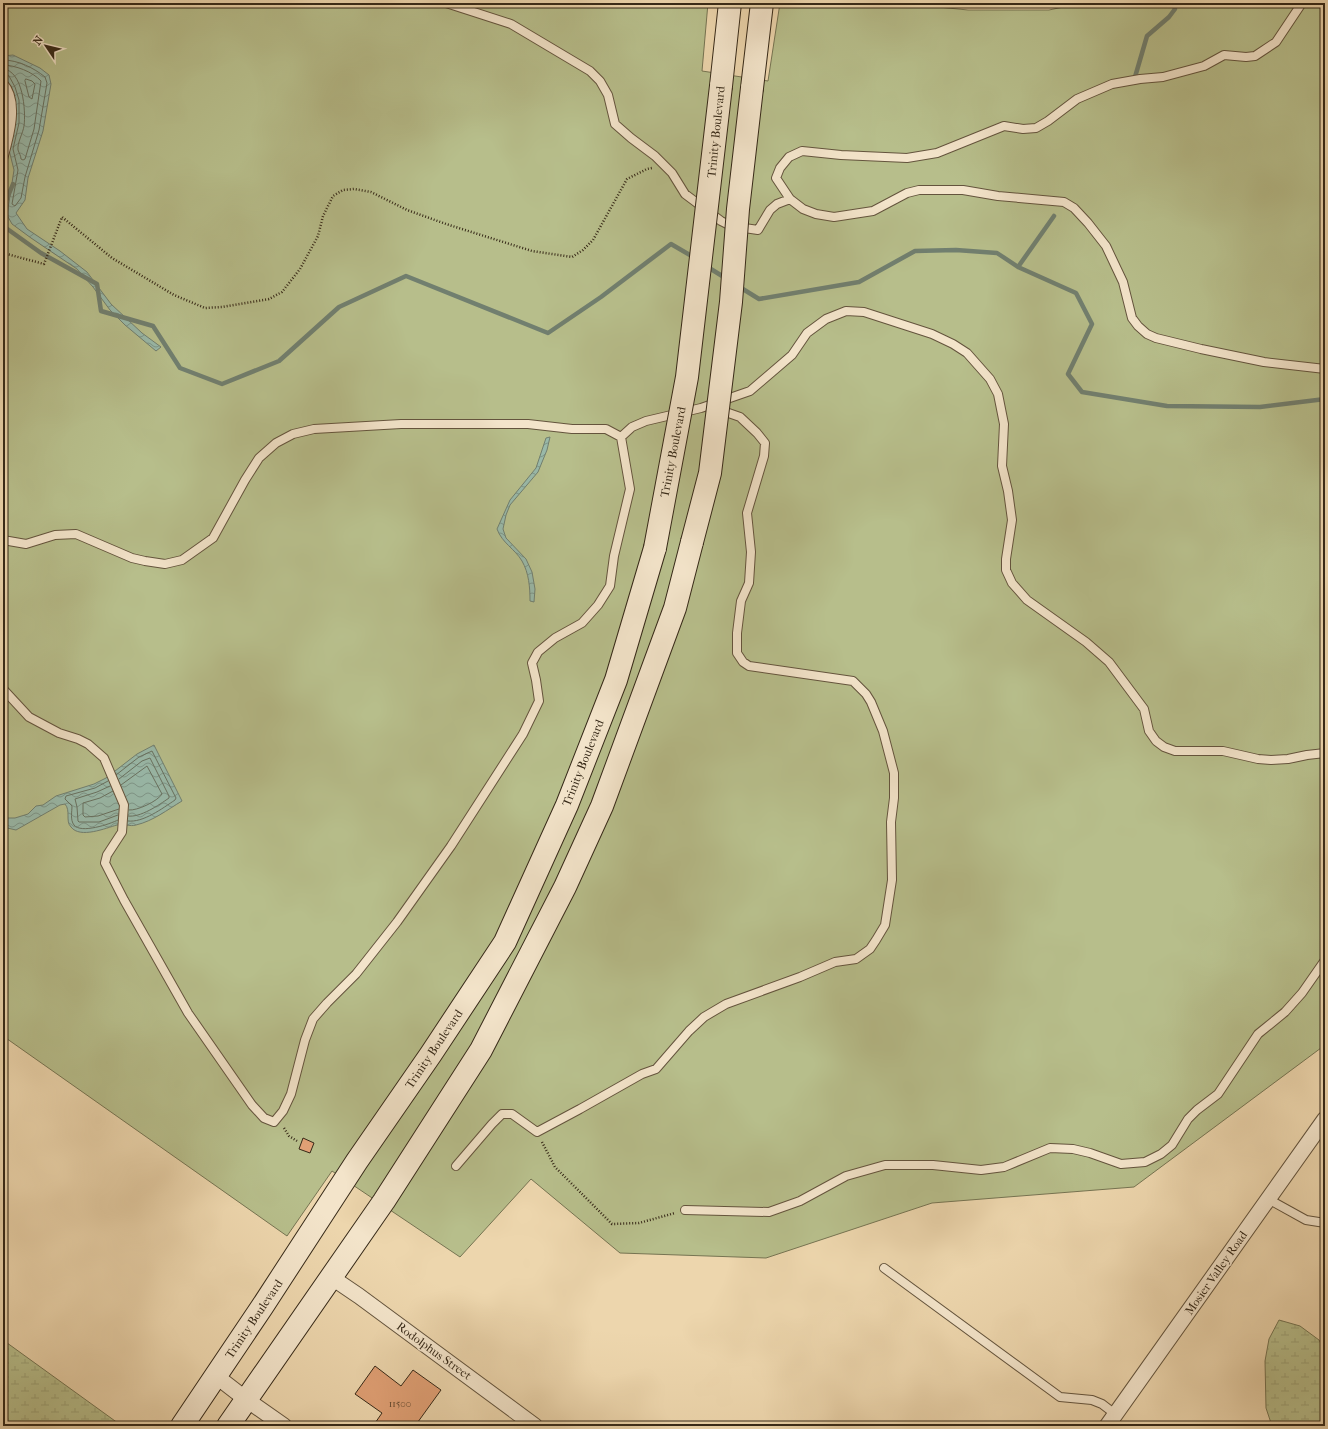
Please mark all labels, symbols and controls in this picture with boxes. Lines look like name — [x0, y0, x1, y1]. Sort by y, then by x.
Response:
north arrow — [26, 26, 66, 66]
text: N — [30, 33, 46, 48]
street label: Trinity Boulevard — [704, 85, 728, 179]
street label: Trinity Boulevard — [657, 405, 689, 499]
street label: Trinity Boulevard — [559, 717, 607, 808]
street label: Trinity Boulevard — [402, 1007, 466, 1091]
street label: Mosier Valley Road — [1182, 1228, 1250, 1318]
street label: Trinity Boulevard — [222, 1277, 286, 1361]
street label: Rodolphus Street — [394, 1319, 475, 1383]
house number: 11500 — [389, 1398, 411, 1410]

